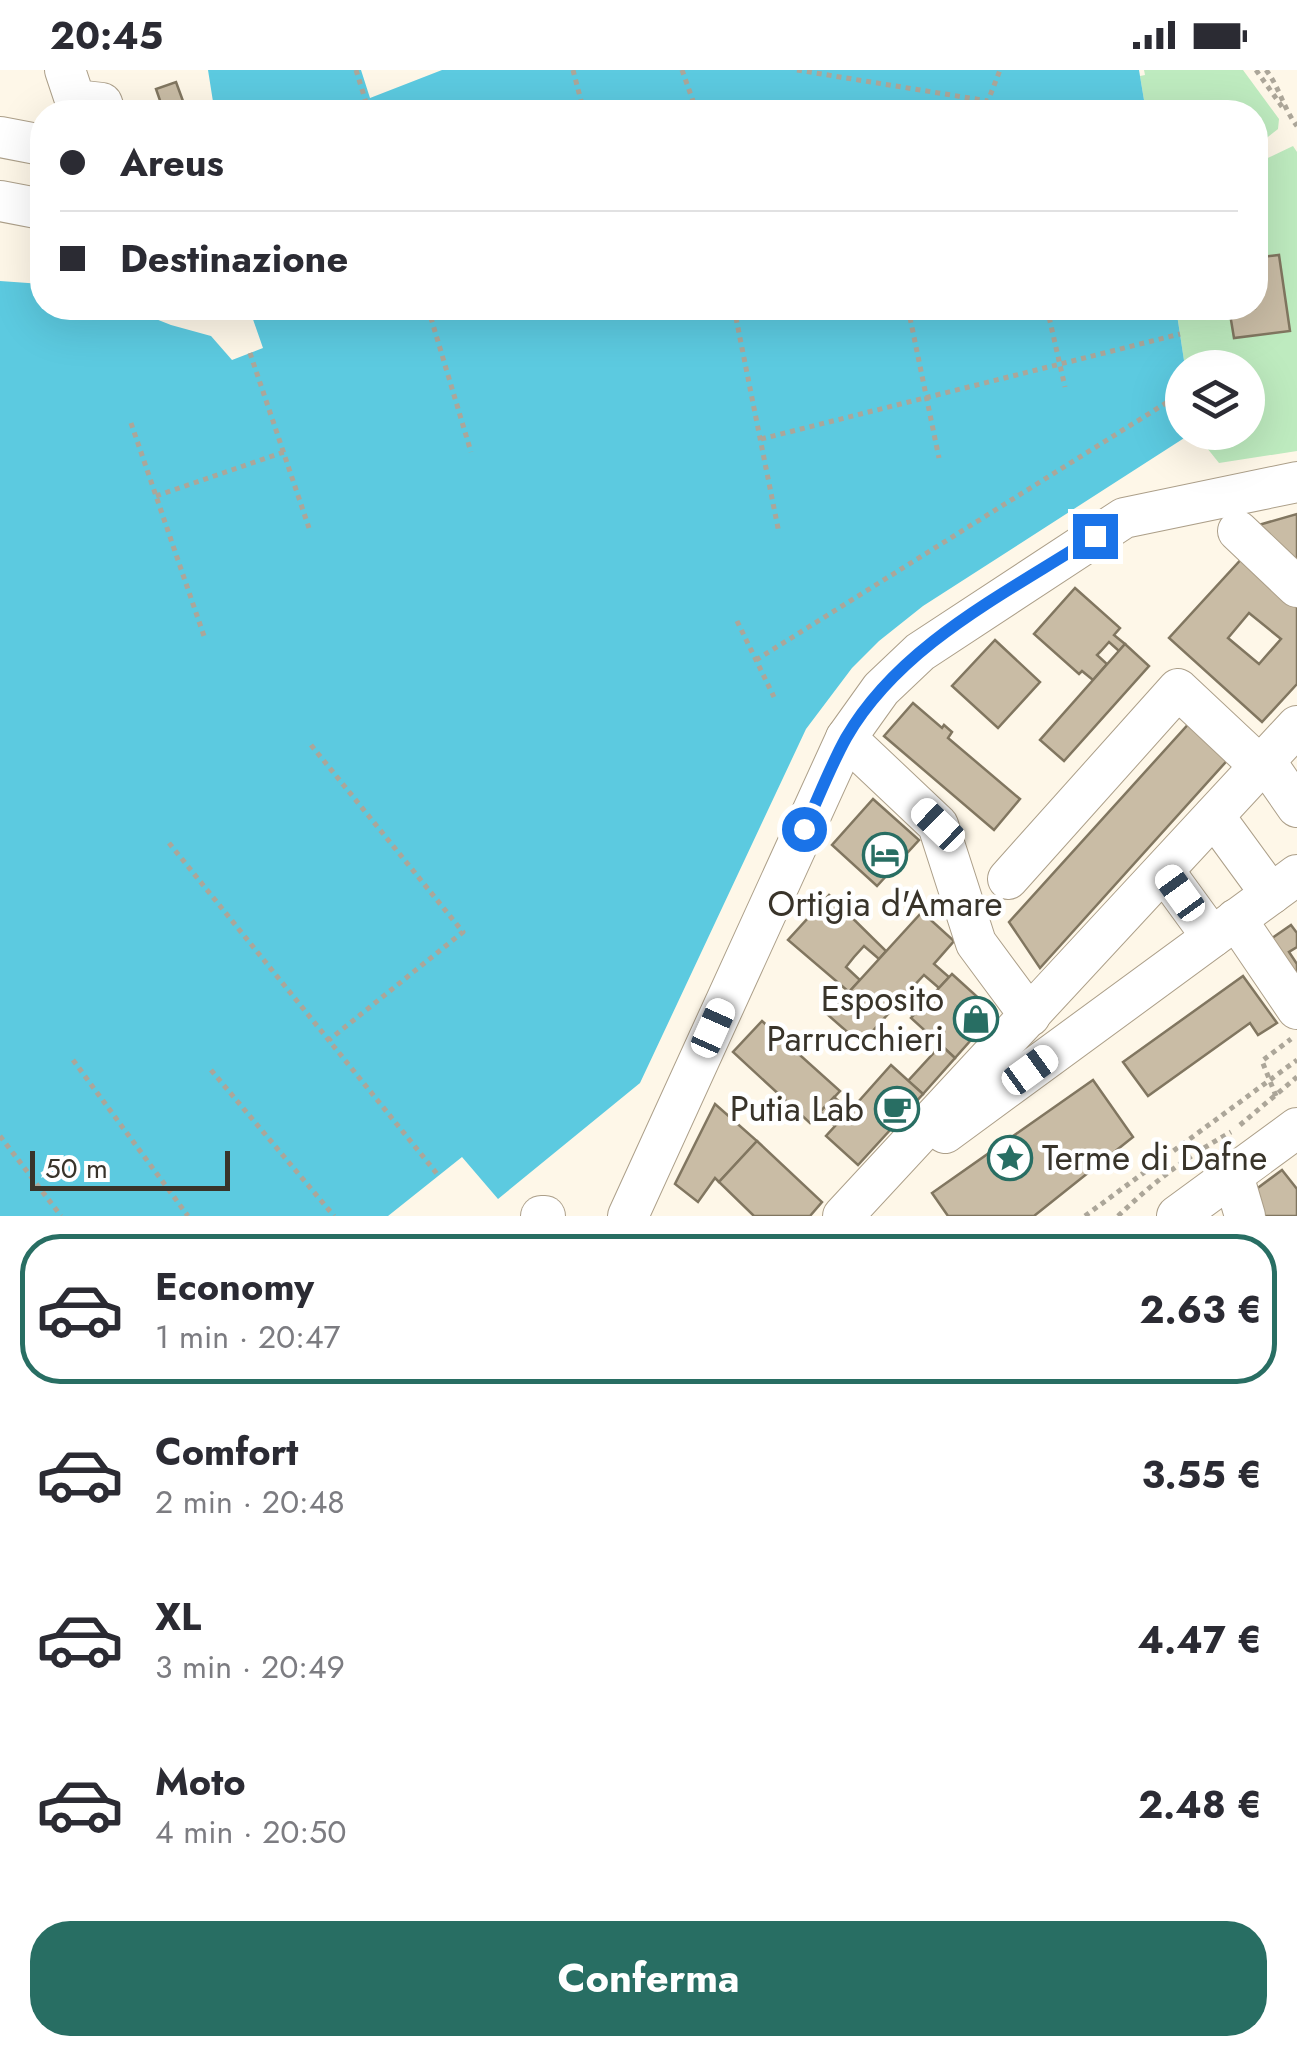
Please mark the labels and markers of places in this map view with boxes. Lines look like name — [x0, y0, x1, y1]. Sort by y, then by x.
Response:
hotel icon: Ortigia d'Amare — [862, 832, 908, 878]
place label: Ortigia d'Amare — [768, 879, 1002, 929]
place label: Esposito Parrucchieri — [767, 974, 944, 1064]
shop icon: Esposito Parrucchieri — [953, 996, 999, 1042]
place label: Putia Lab — [730, 1084, 864, 1134]
cafe icon: Putia Lab — [874, 1086, 920, 1132]
place label: Terme di Dafne — [1042, 1133, 1267, 1183]
place icon: Terme di Dafne — [987, 1135, 1033, 1181]

